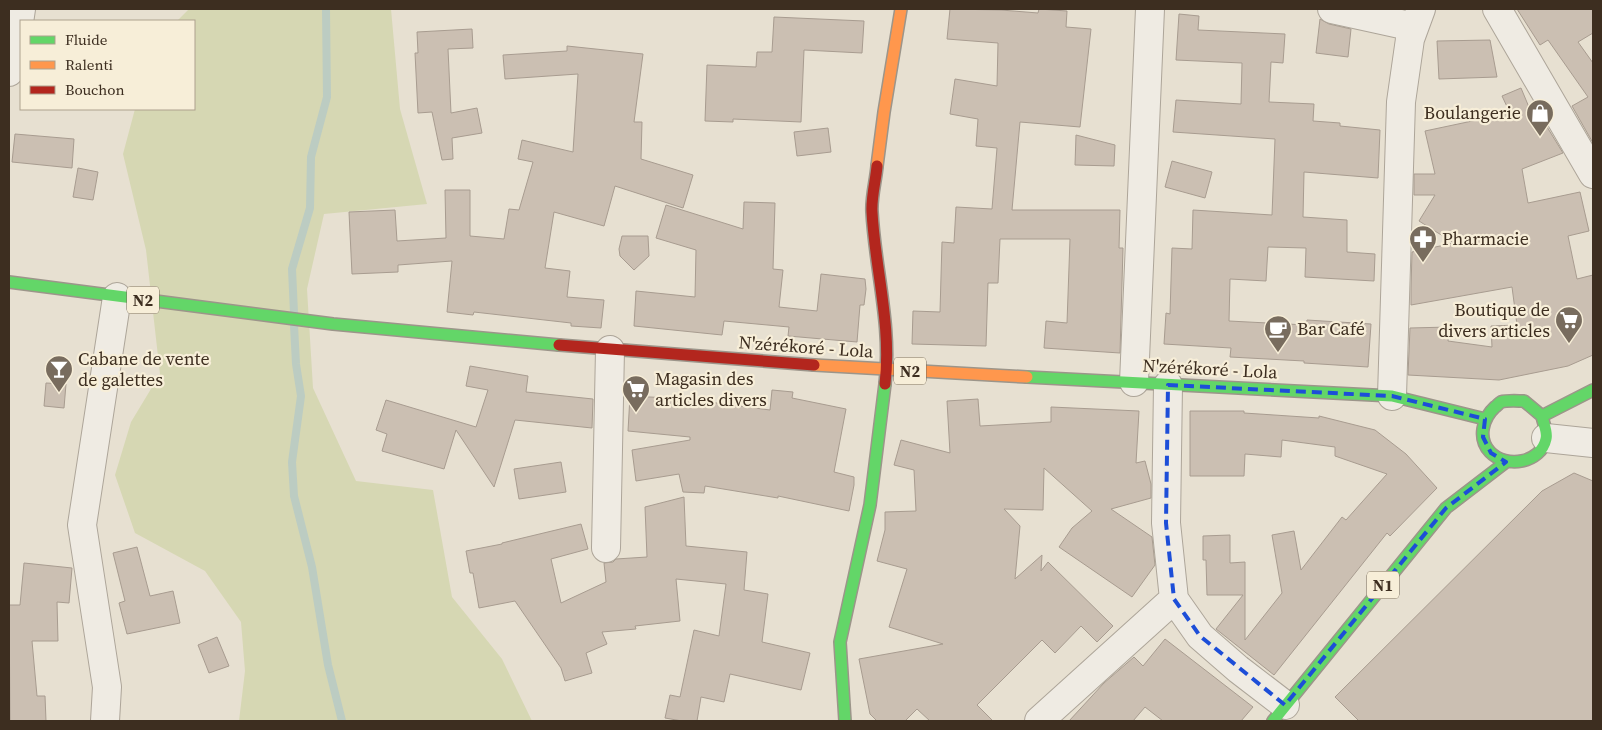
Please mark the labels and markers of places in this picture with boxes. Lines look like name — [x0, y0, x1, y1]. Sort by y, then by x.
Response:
shop icon: Boulangerie — [1525, 98, 1555, 137]
place label: Boulangerie — [1424, 100, 1521, 125]
pharmacy icon: Pharmacie — [1408, 224, 1438, 263]
place label: Pharmacie — [1442, 226, 1529, 251]
place label: Boutique de divers articles — [1438, 297, 1550, 343]
supermarket icon: Boutique de divers articles — [1554, 305, 1584, 344]
cafe icon: Bar Café — [1263, 314, 1293, 353]
place label: Bar Café — [1297, 316, 1365, 341]
place label: Cabane de vente de galettes — [78, 346, 210, 392]
bar icon: Cabane de vente de galettes — [44, 354, 74, 393]
place label: Magasin des articles divers — [655, 366, 767, 412]
supermarket icon: Magasin des articles divers — [621, 374, 651, 413]

